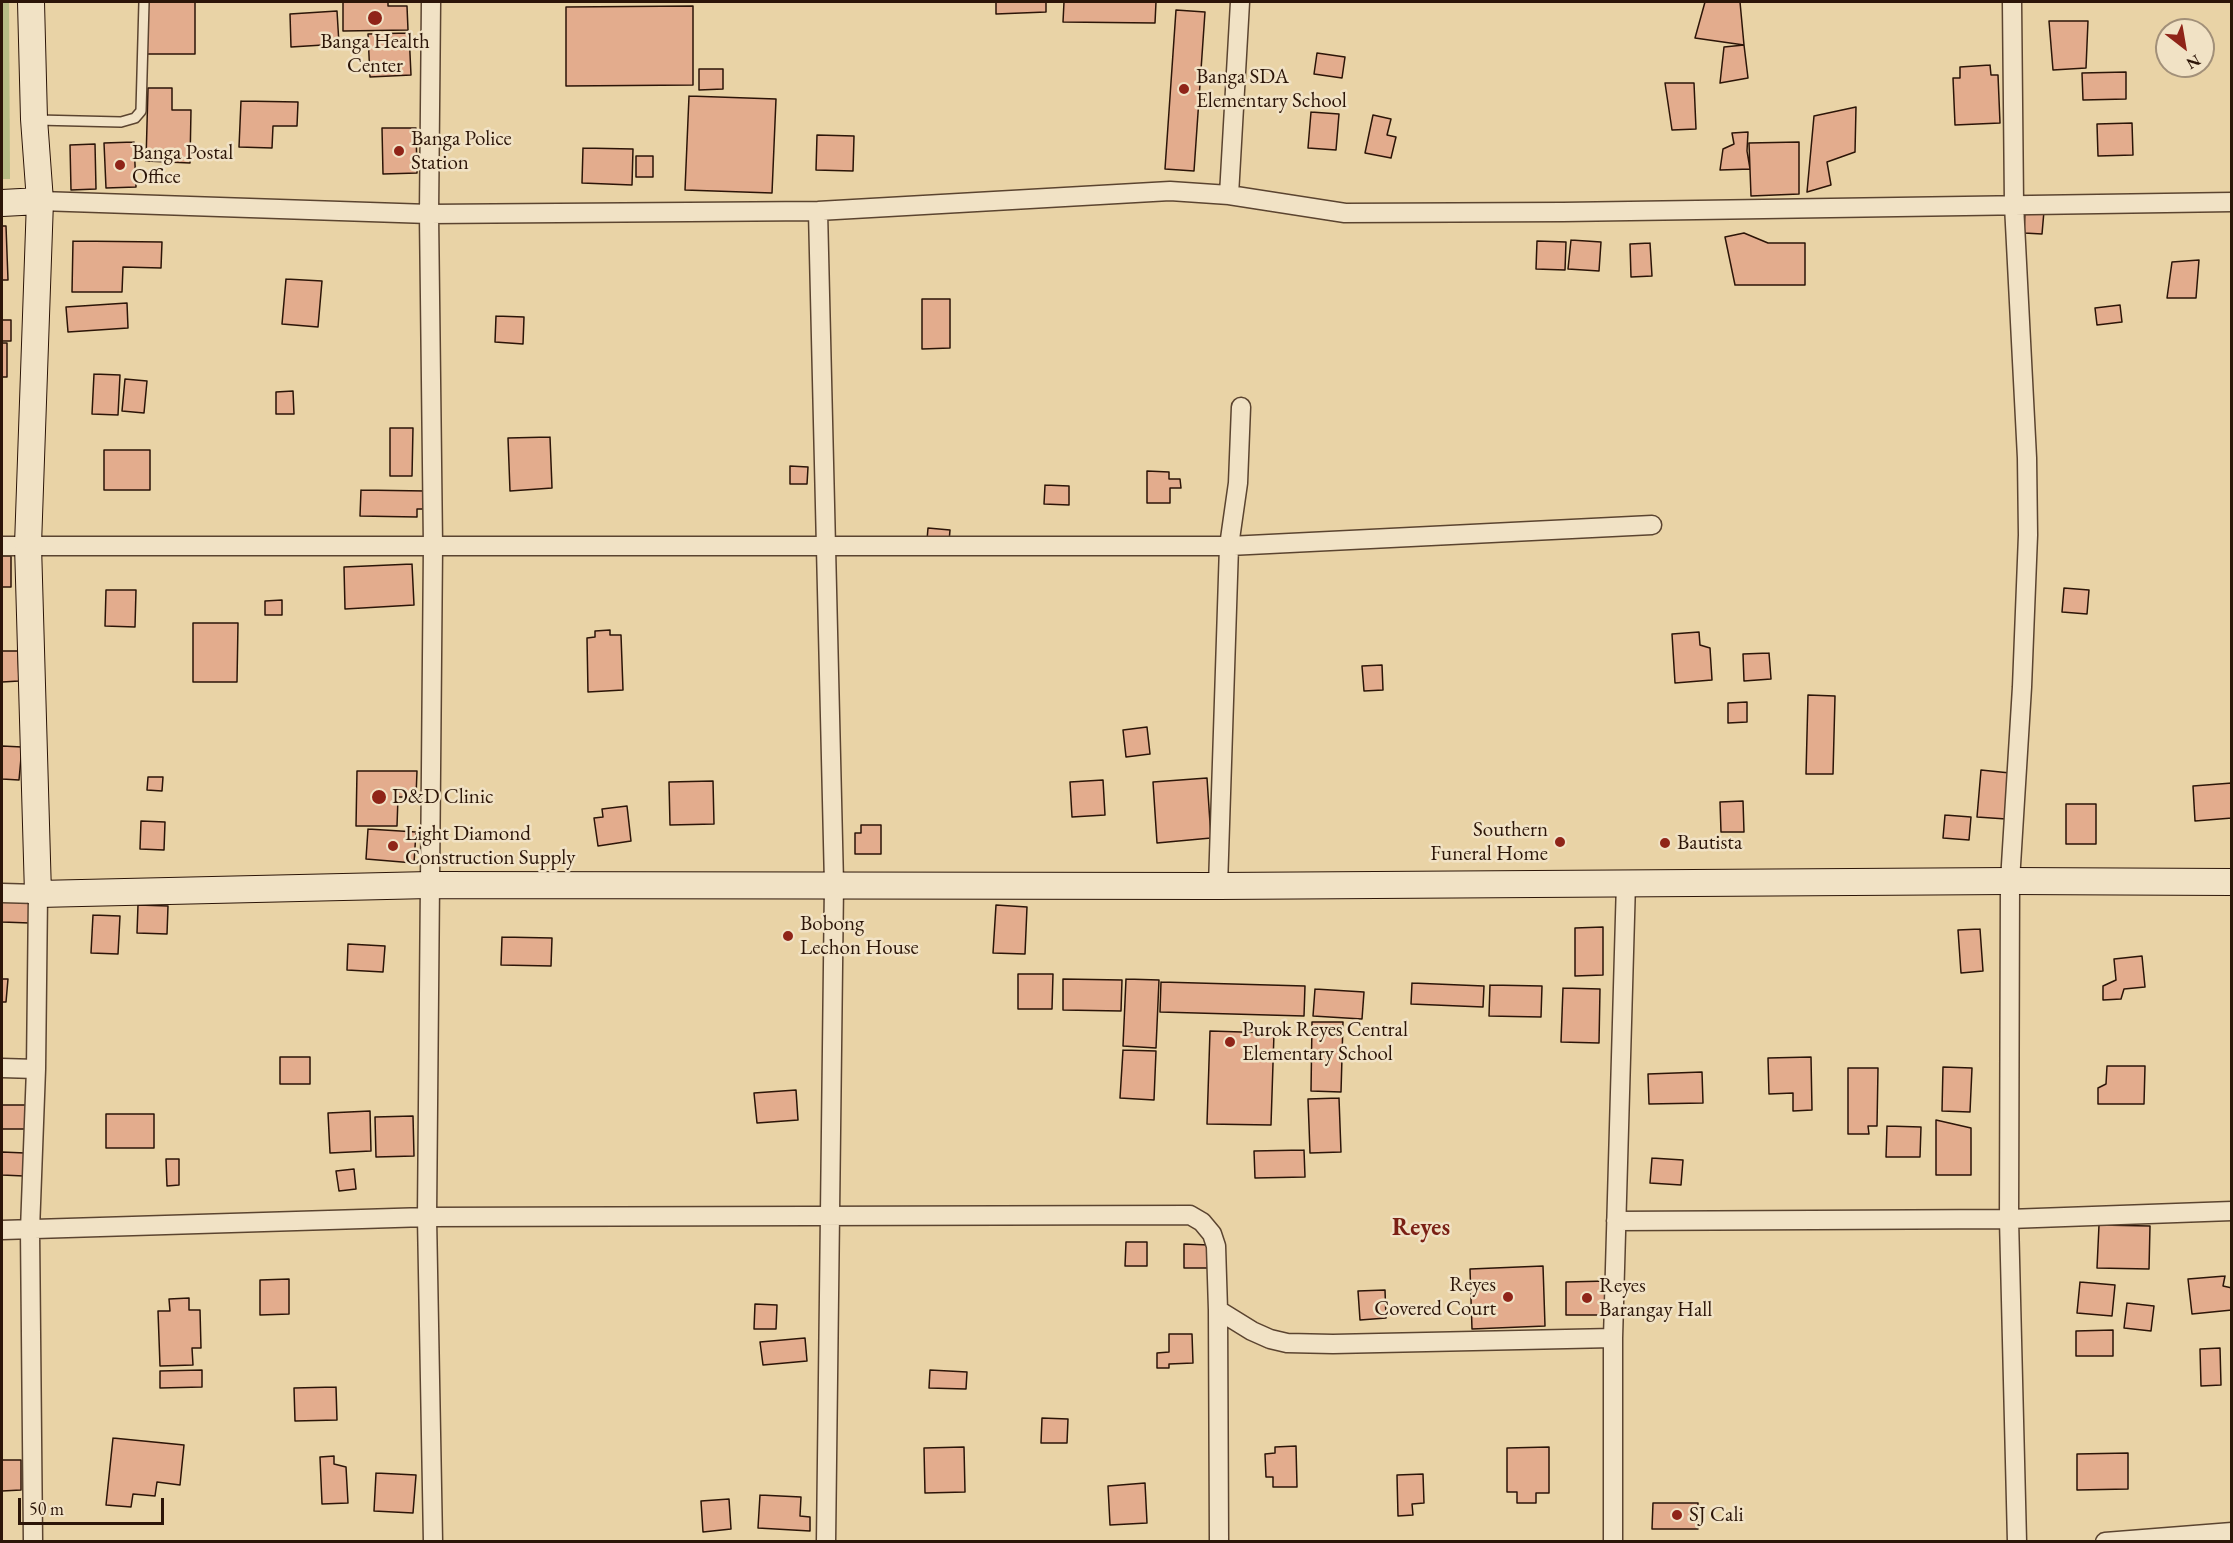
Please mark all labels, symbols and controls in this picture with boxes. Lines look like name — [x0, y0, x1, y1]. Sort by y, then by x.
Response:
marker: Banga Health Center — [366, 9, 384, 27]
north arrow — [2155, 18, 2215, 78]
place label: Banga Health Center — [320, 29, 430, 79]
text: N — [2183, 50, 2204, 74]
place label: Banga SDA Elementary School — [1196, 64, 1347, 114]
marker: Banga SDA Elementary School — [1177, 82, 1191, 96]
place label: Banga Police Station — [411, 126, 512, 176]
place label: Banga Postal Office — [132, 140, 233, 190]
marker: Banga Police Station — [392, 144, 406, 158]
marker: Banga Postal Office — [113, 158, 127, 172]
place label: D&D Clinic — [392, 784, 494, 810]
marker: D&D Clinic — [370, 788, 388, 806]
place label: Southern Funeral Home — [1430, 817, 1548, 867]
place label: Light Diamond Construction Supply — [405, 821, 575, 871]
place label: Bautista — [1677, 830, 1742, 856]
marker: Southern Funeral Home — [1553, 835, 1567, 849]
marker: Bautista — [1658, 836, 1672, 850]
marker: Light Diamond Construction Supply — [386, 839, 400, 853]
place label: Bobong Lechon House — [800, 911, 919, 961]
marker: Bobong Lechon House — [781, 929, 795, 943]
place label: Purok Reyes Central Elementary School — [1242, 1017, 1408, 1067]
marker: Purok Reyes Central Elementary School — [1223, 1035, 1237, 1049]
district label: Reyes — [1392, 1214, 1450, 1242]
place label: Reyes Covered Court — [1374, 1272, 1496, 1322]
place label: Reyes Barangay Hall — [1599, 1273, 1712, 1323]
marker: Reyes Covered Court — [1501, 1290, 1515, 1304]
marker: Reyes Barangay Hall — [1580, 1291, 1594, 1305]
scale bar — [21, 1486, 166, 1524]
text: 50 m — [29, 1497, 64, 1520]
place label: SJ Cali — [1689, 1502, 1744, 1528]
marker: SJ Cali — [1670, 1508, 1684, 1522]

